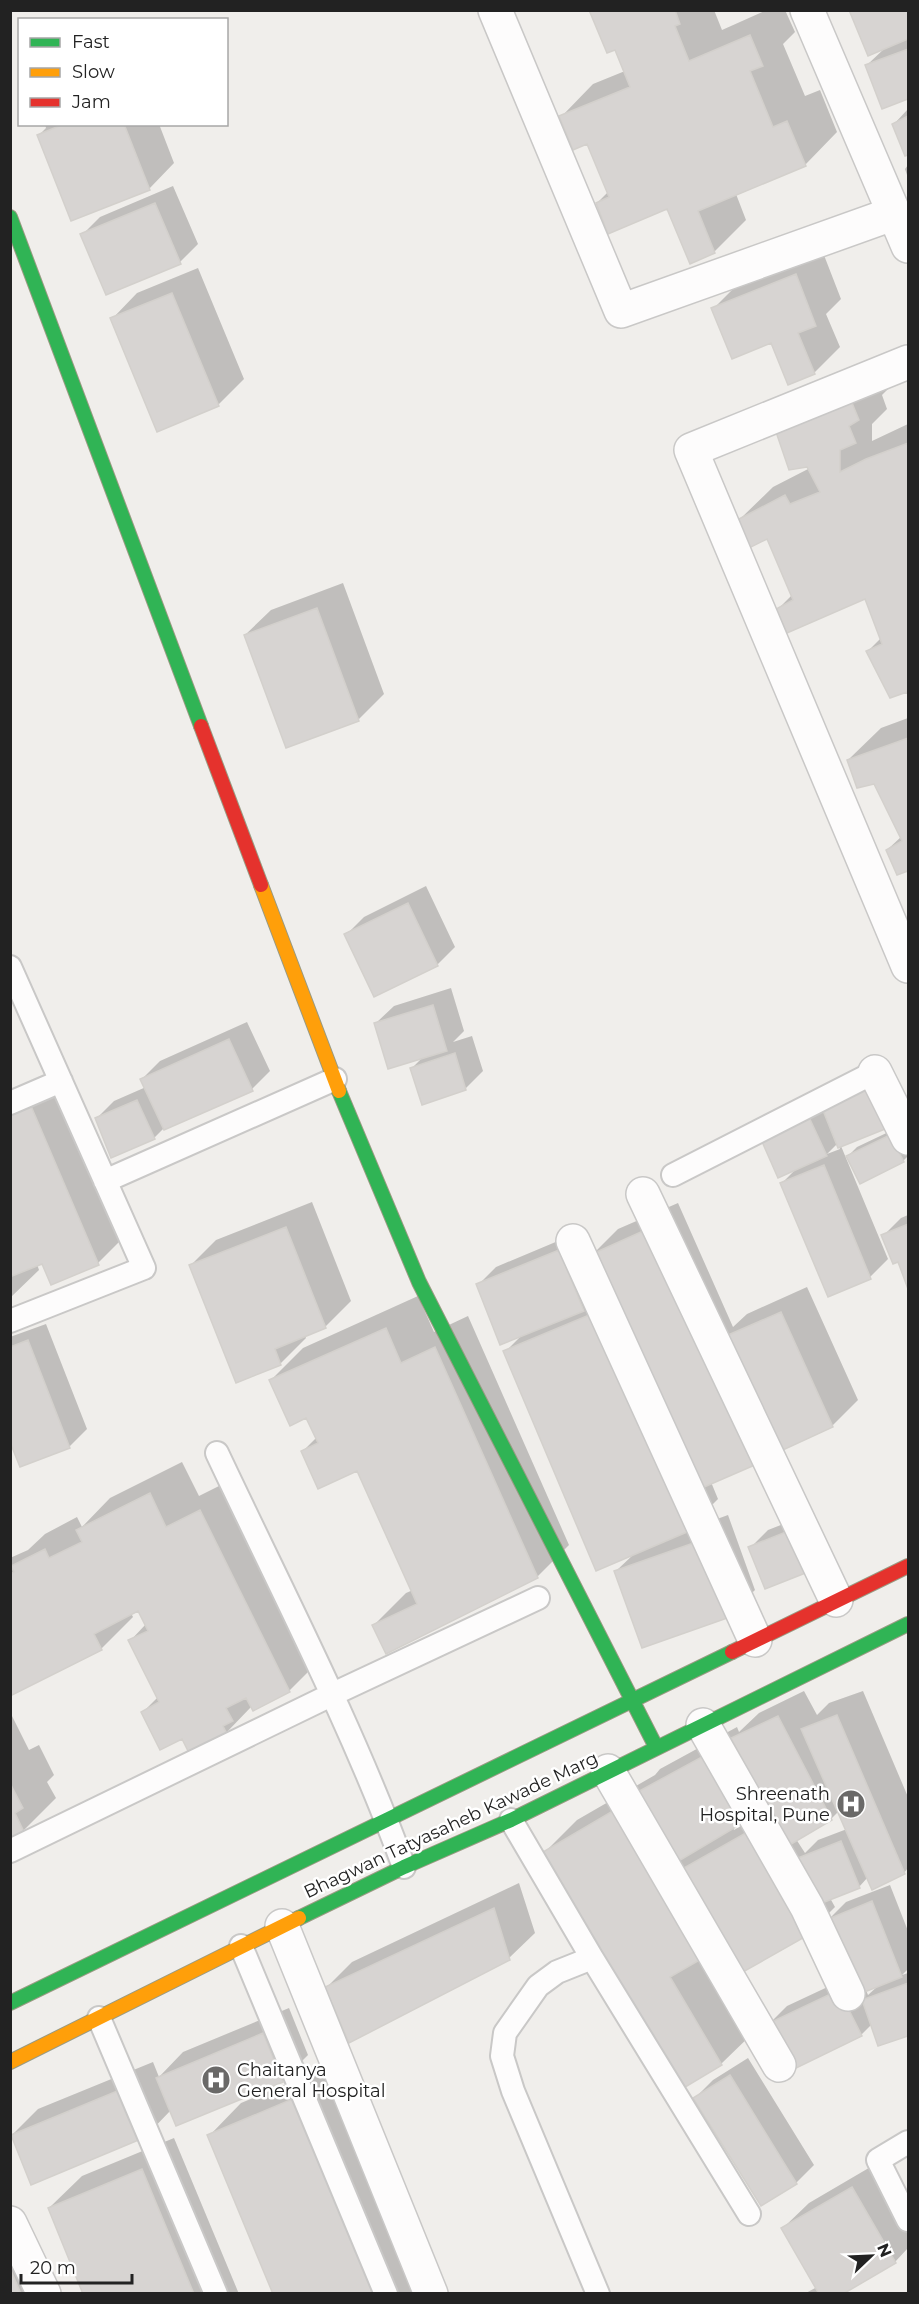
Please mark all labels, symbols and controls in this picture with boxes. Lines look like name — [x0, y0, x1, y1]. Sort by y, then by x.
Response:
legend — [18, 18, 228, 126]
text: Fast — [72, 31, 110, 53]
text: Slow — [72, 61, 115, 83]
text: Jam — [71, 91, 111, 113]
street label: Bhagwan Tatyasaheb Kawade Marg — [300, 1747, 602, 1903]
place label: Shreenath Hospital, Pune — [699, 1783, 830, 1826]
hospital icon: Shreenath Hospital, Pune — [835, 1788, 867, 1820]
place label: Chaitanya General Hospital — [237, 2059, 386, 2102]
hospital icon: Chaitanya General Hospital — [200, 2064, 232, 2096]
north arrow — [841, 2226, 901, 2286]
text: N — [873, 2241, 896, 2260]
scale bar — [21, 2247, 132, 2285]
text: 20 m — [30, 2257, 76, 2279]

